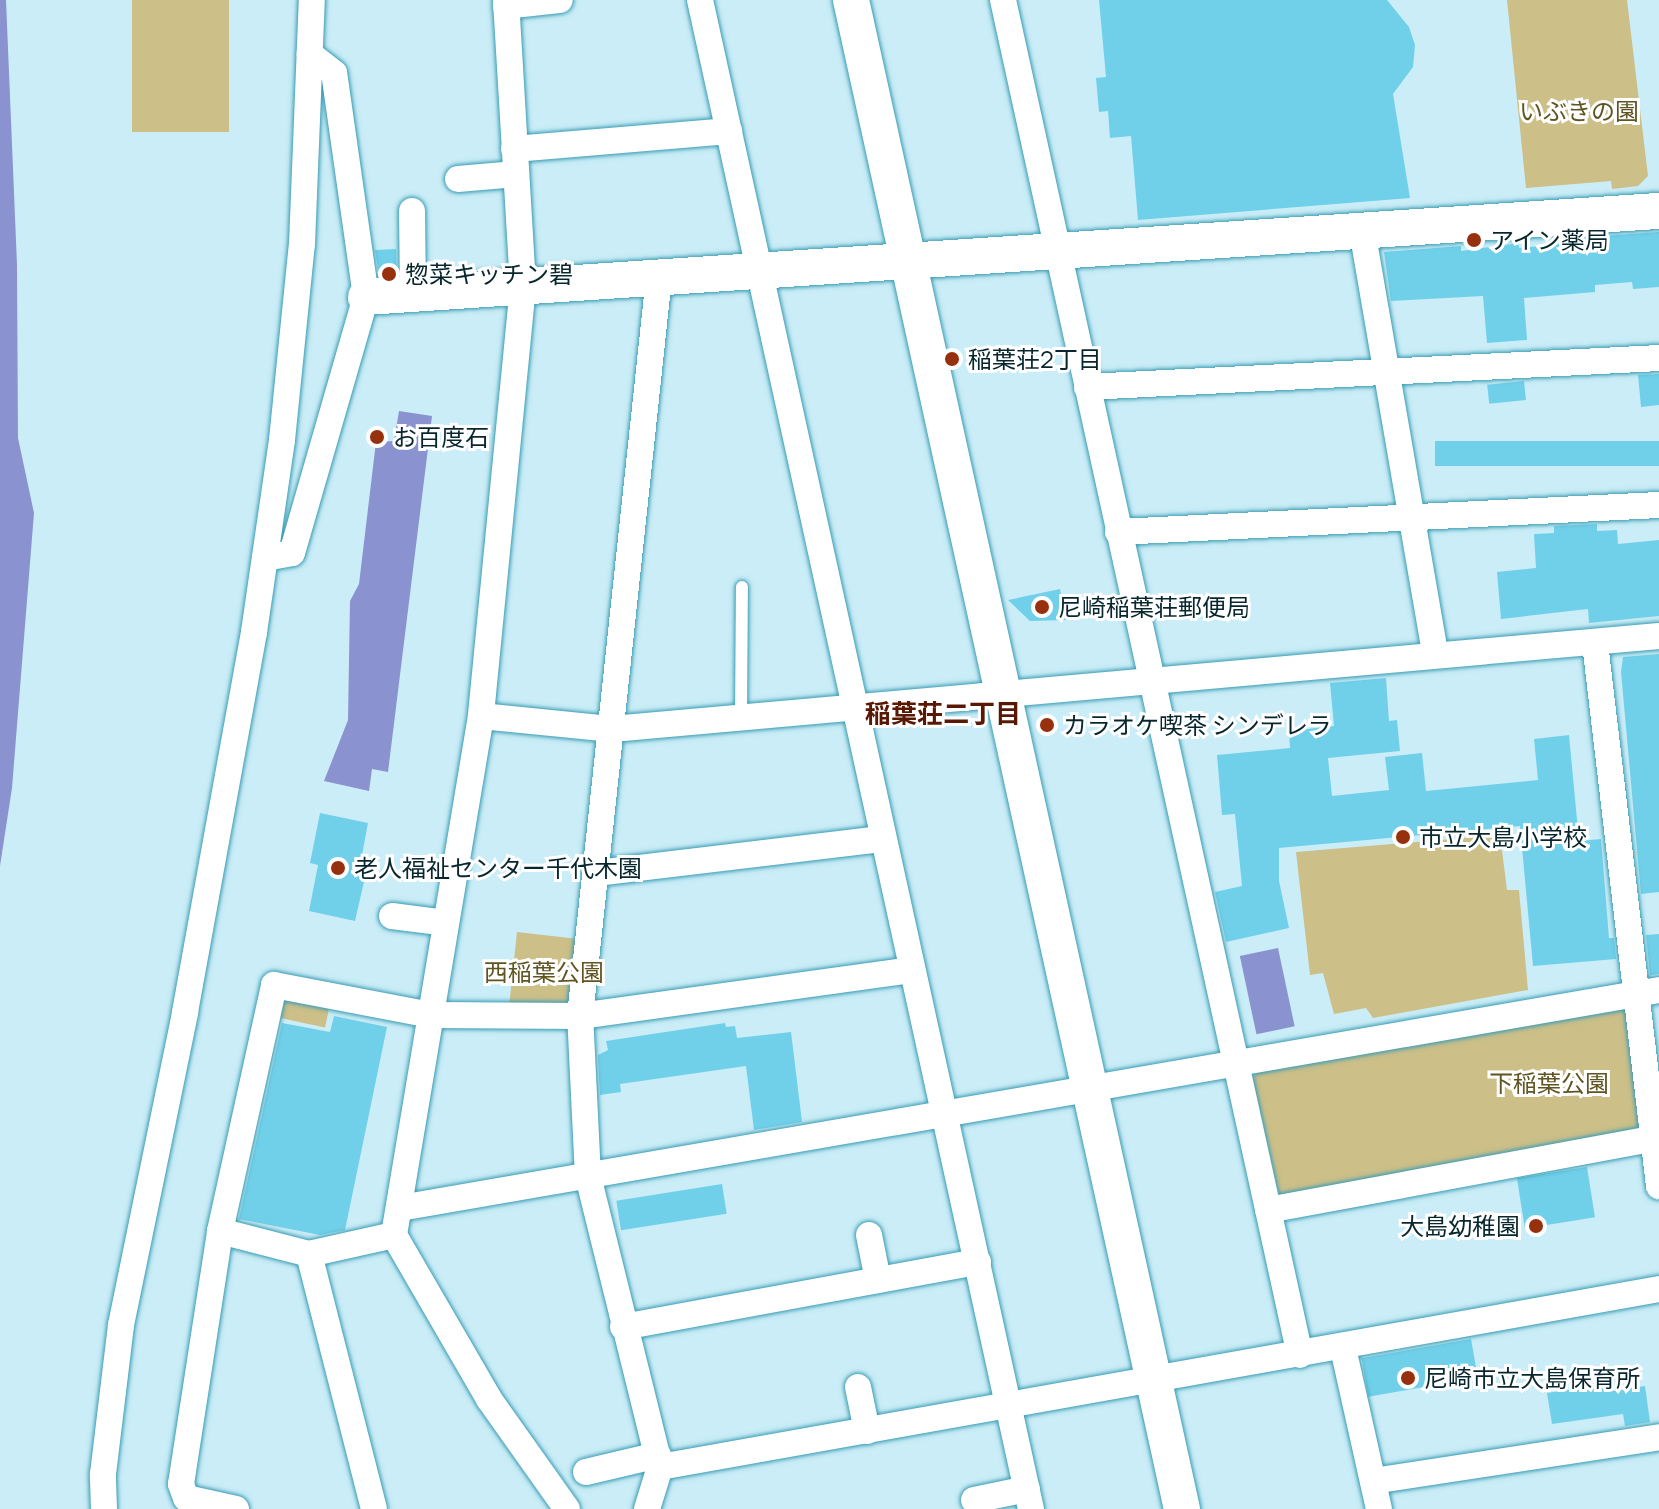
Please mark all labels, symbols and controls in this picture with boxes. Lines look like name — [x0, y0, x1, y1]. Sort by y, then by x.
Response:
park label: いぶきの園 — [1519, 97, 1639, 125]
place label: アイン薬局 — [1490, 226, 1610, 254]
marker: アイン薬局 — [1465, 231, 1483, 249]
place label: 惣菜キッチン碧 — [405, 260, 573, 288]
marker: 惣菜キッチン碧 — [380, 265, 398, 283]
place label: 稲葉荘2丁目 — [968, 345, 1102, 373]
marker: 稲葉荘2丁目 — [943, 350, 961, 368]
place label: お百度石 — [393, 423, 489, 451]
marker: お百度石 — [368, 428, 386, 446]
place label: 尼崎稲葉荘郵便局 — [1058, 593, 1250, 621]
marker: 尼崎稲葉荘郵便局 — [1033, 598, 1051, 616]
district label: 稲葉荘二丁目 — [865, 698, 1021, 730]
place label: カラオケ喫茶 シンデレラ — [1063, 711, 1332, 739]
marker: カラオケ喫茶 シンデレラ — [1038, 716, 1056, 734]
place label: 市立大島小学校 — [1419, 823, 1587, 851]
marker: 市立大島小学校 — [1394, 828, 1412, 846]
place label: 老人福祉センター千代木園 — [354, 854, 642, 882]
marker: 老人福祉センター千代木園 — [329, 859, 347, 877]
park label: 西稲葉公園 — [484, 958, 604, 986]
park label: 下稲葉公園 — [1489, 1069, 1609, 1097]
place label: 大島幼稚園 — [1400, 1212, 1520, 1240]
marker: 大島幼稚園 — [1527, 1217, 1545, 1235]
place label: 尼崎市立大島保育所 — [1424, 1364, 1640, 1392]
marker: 尼崎市立大島保育所 — [1399, 1369, 1417, 1387]

